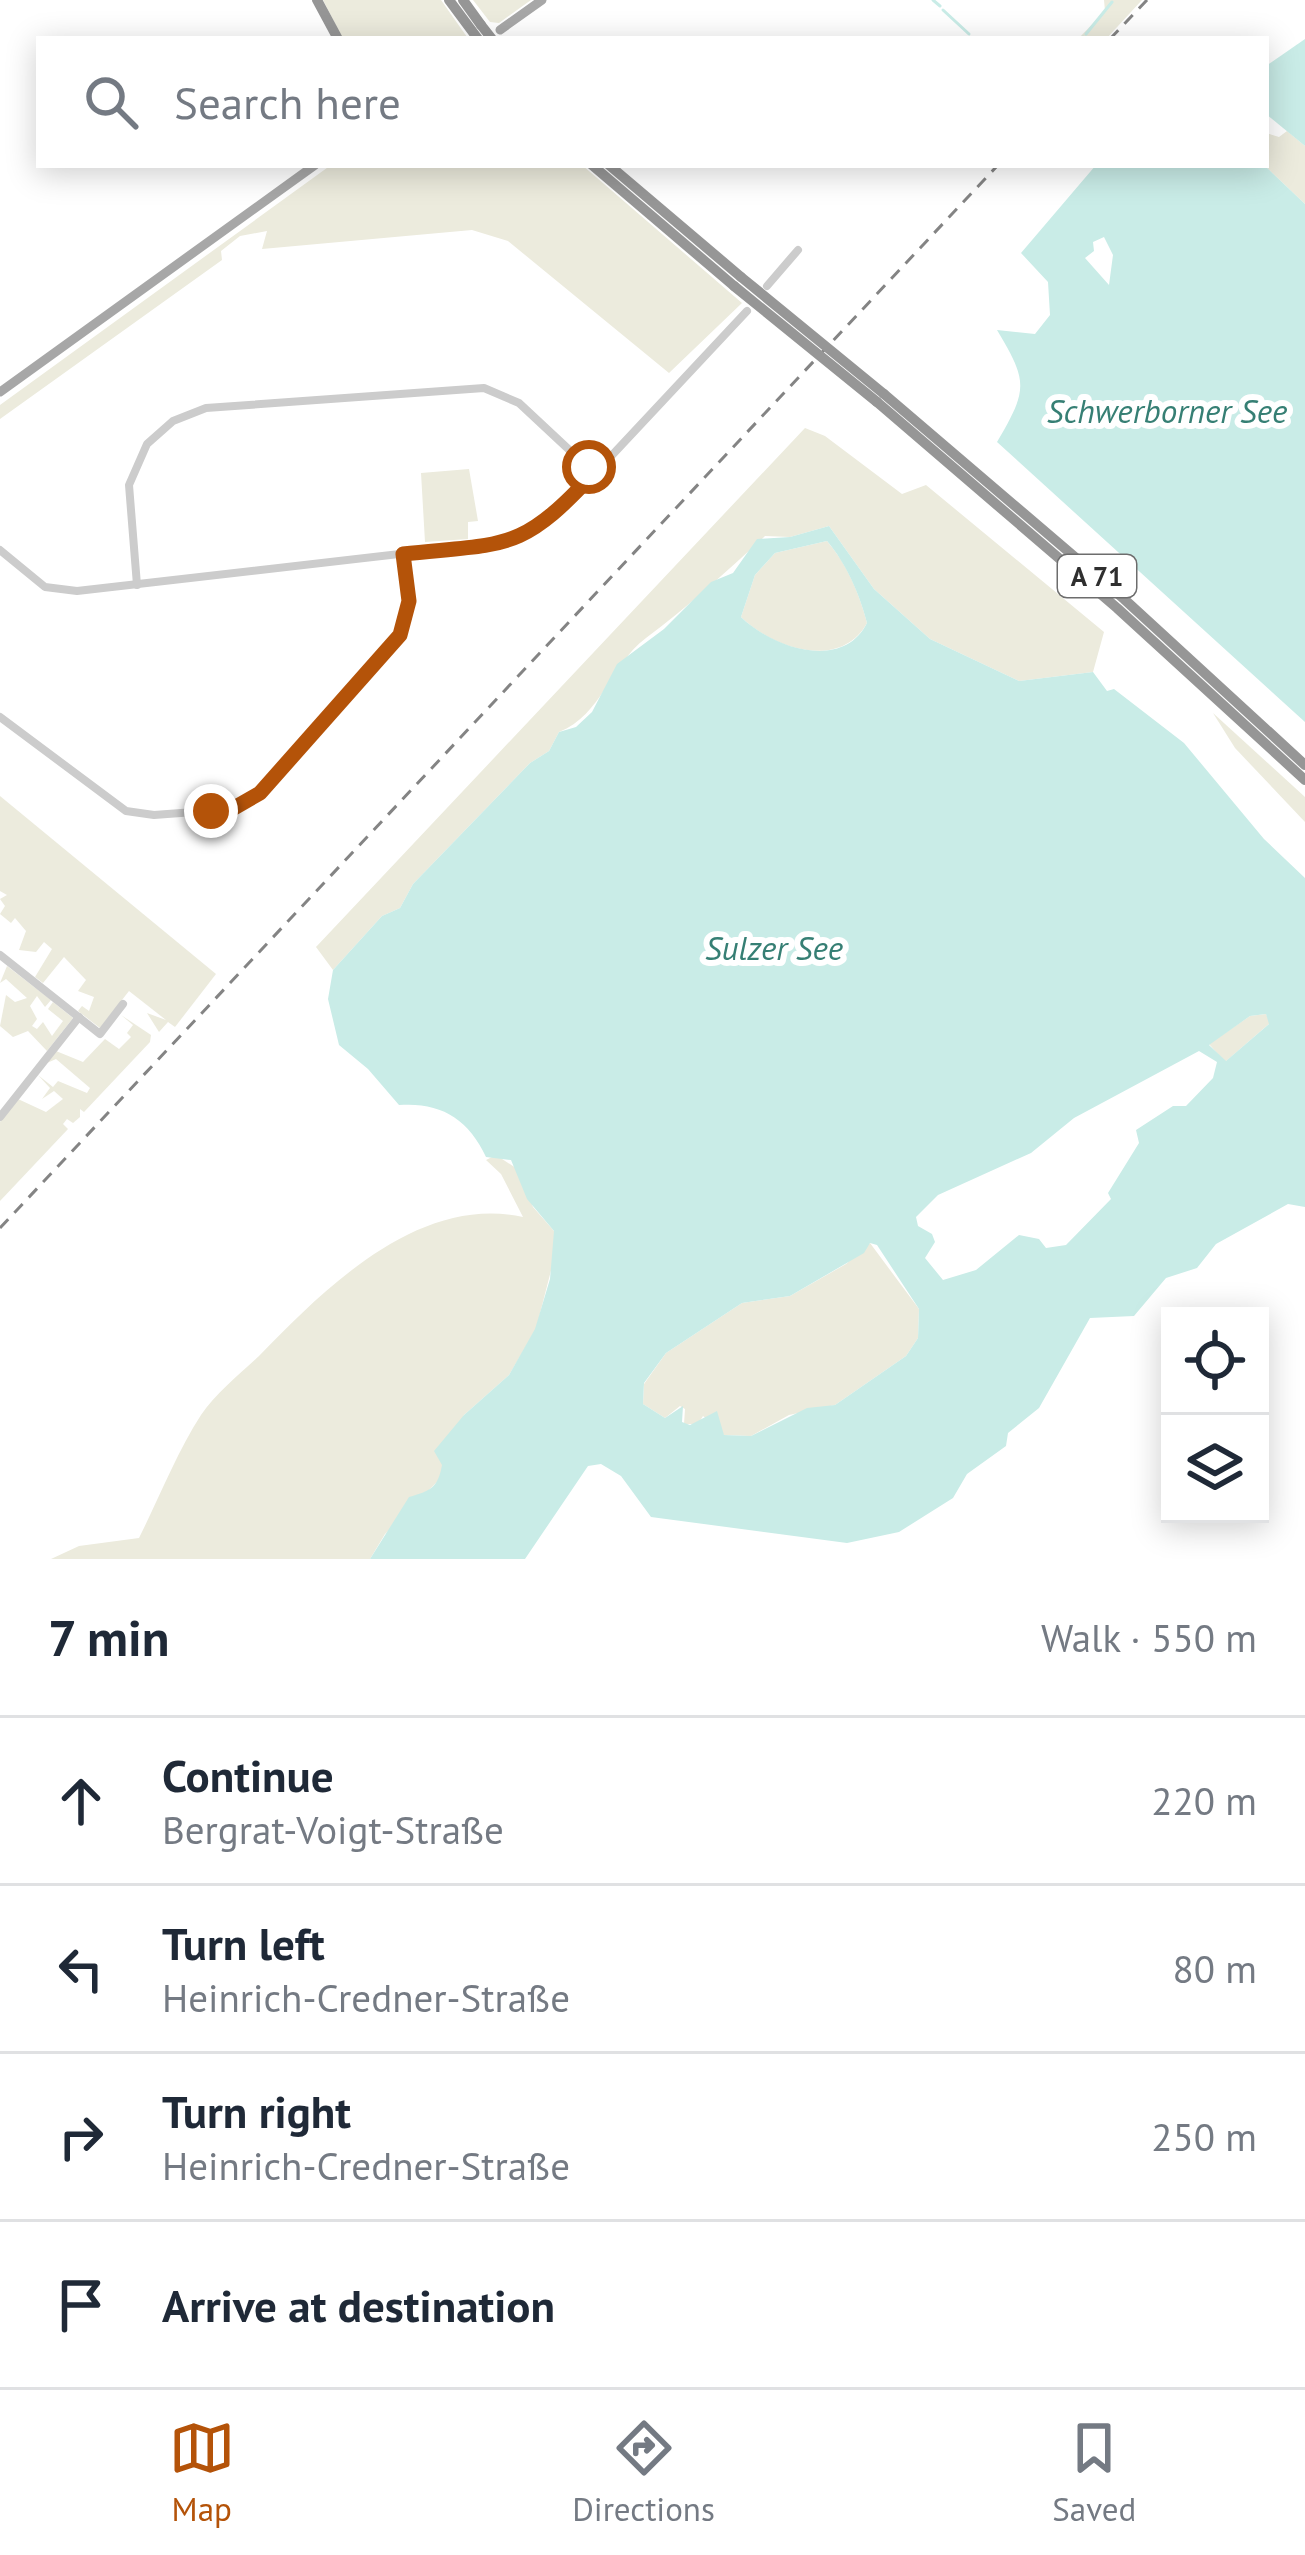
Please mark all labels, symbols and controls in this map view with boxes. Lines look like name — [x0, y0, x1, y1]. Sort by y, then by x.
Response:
search box — [36, 36, 1269, 168]
icon: search — [78, 69, 144, 135]
text: Search here — [174, 73, 401, 131]
water label: Schwerborner See — [1047, 389, 1288, 432]
route start — [562, 440, 616, 494]
road number: A 71 — [1058, 555, 1136, 597]
route end — [184, 784, 238, 838]
water label: Sulzer See — [705, 926, 844, 969]
map controls — [1161, 1307, 1269, 1523]
button: locate — [1161, 1307, 1269, 1415]
button: layers — [1161, 1415, 1269, 1523]
text: 7 min — [48, 1604, 170, 1670]
text: Walk · 550 m — [1041, 1612, 1257, 1663]
text: Continue — [162, 1746, 334, 1804]
icon: ahead — [48, 1768, 114, 1834]
text: 220 m — [1151, 1775, 1257, 1826]
text: Bergrat-Voigt-Straße — [162, 1804, 504, 1855]
text: Turn left — [162, 1914, 325, 1972]
icon: left — [48, 1936, 114, 2002]
text: 80 m — [1172, 1943, 1257, 1994]
text: Heinrich-Credner-Straße — [162, 1972, 570, 2023]
text: Turn right — [162, 2082, 351, 2140]
icon: right — [48, 2104, 114, 2170]
text: 250 m — [1151, 2111, 1257, 2162]
text: Heinrich-Credner-Straße — [162, 2140, 570, 2191]
icon: arrive — [48, 2272, 114, 2338]
text: Arrive at destination — [162, 2276, 555, 2334]
tab: Map — [169, 2415, 235, 2530]
tab: Directions — [572, 2415, 715, 2530]
tab: Saved — [1052, 2415, 1136, 2530]

